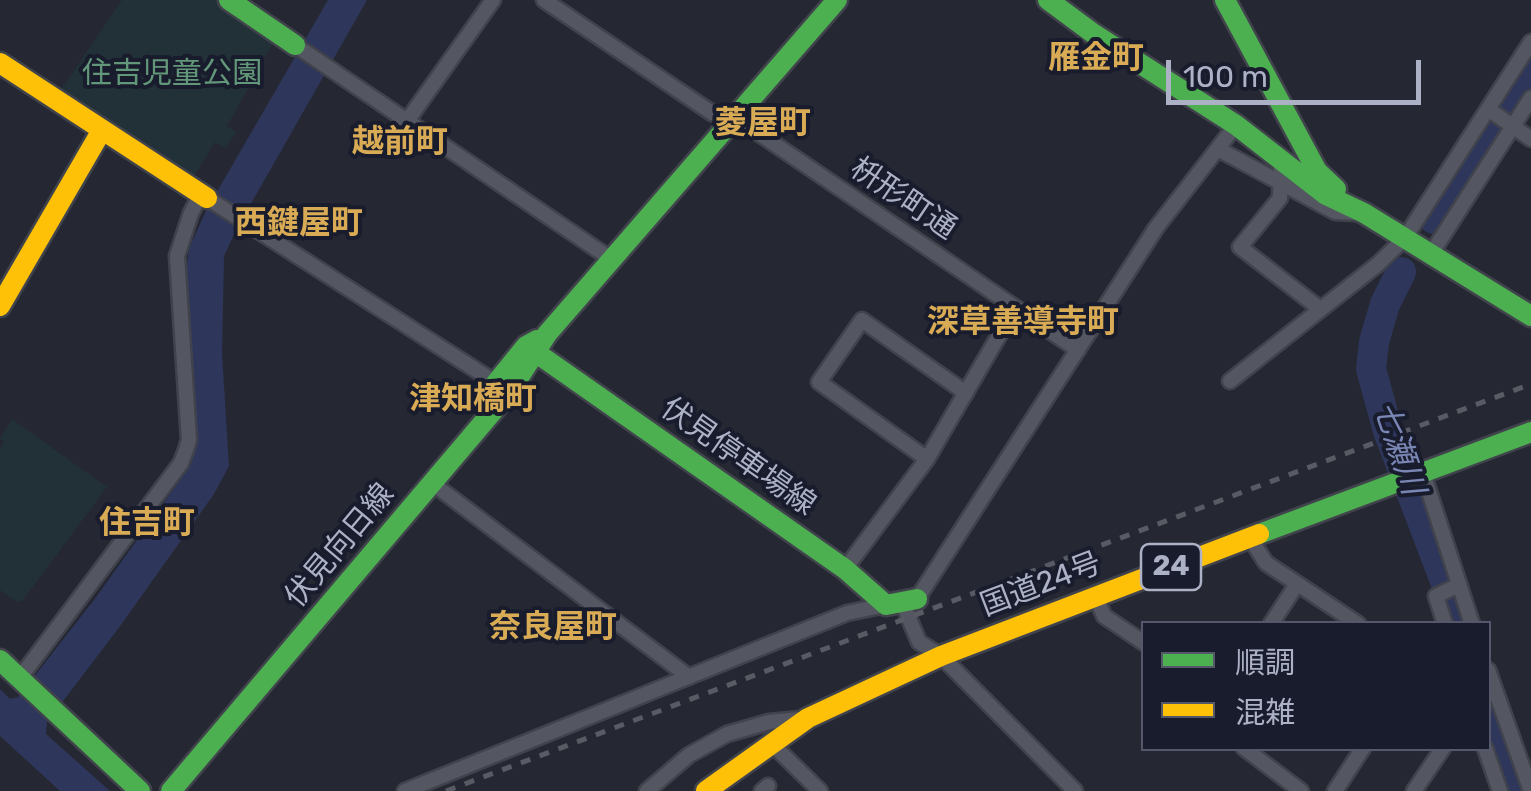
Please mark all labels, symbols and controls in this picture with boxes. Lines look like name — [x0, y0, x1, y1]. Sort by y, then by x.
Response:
district label: 雁金町 — [1048, 40, 1144, 78]
scale bar — [1171, 40, 1426, 102]
park label: 住吉児童公園 — [82, 56, 262, 92]
text: 100 m — [1183, 59, 1268, 95]
district label: 菱屋町 — [715, 105, 811, 143]
district label: 越前町 — [352, 124, 448, 162]
street label: 枡形町通 — [843, 151, 963, 247]
district label: 西鍵屋町 — [235, 205, 363, 243]
district label: 深草善導寺町 — [927, 304, 1119, 342]
district label: 津知橋町 — [409, 381, 537, 419]
street label: 伏見停車場線 — [654, 391, 822, 523]
water label: 七瀬川 — [1364, 396, 1432, 500]
street label: 伏見向日線 — [278, 477, 402, 615]
district label: 住吉町 — [99, 505, 195, 543]
road number: 24 — [1141, 544, 1201, 590]
street label: 国道24号 — [976, 546, 1106, 624]
district label: 奈良屋町 — [489, 609, 617, 647]
legend — [1141, 621, 1491, 751]
text: 順調 — [1235, 645, 1295, 681]
text: 混雑 — [1235, 695, 1295, 731]

